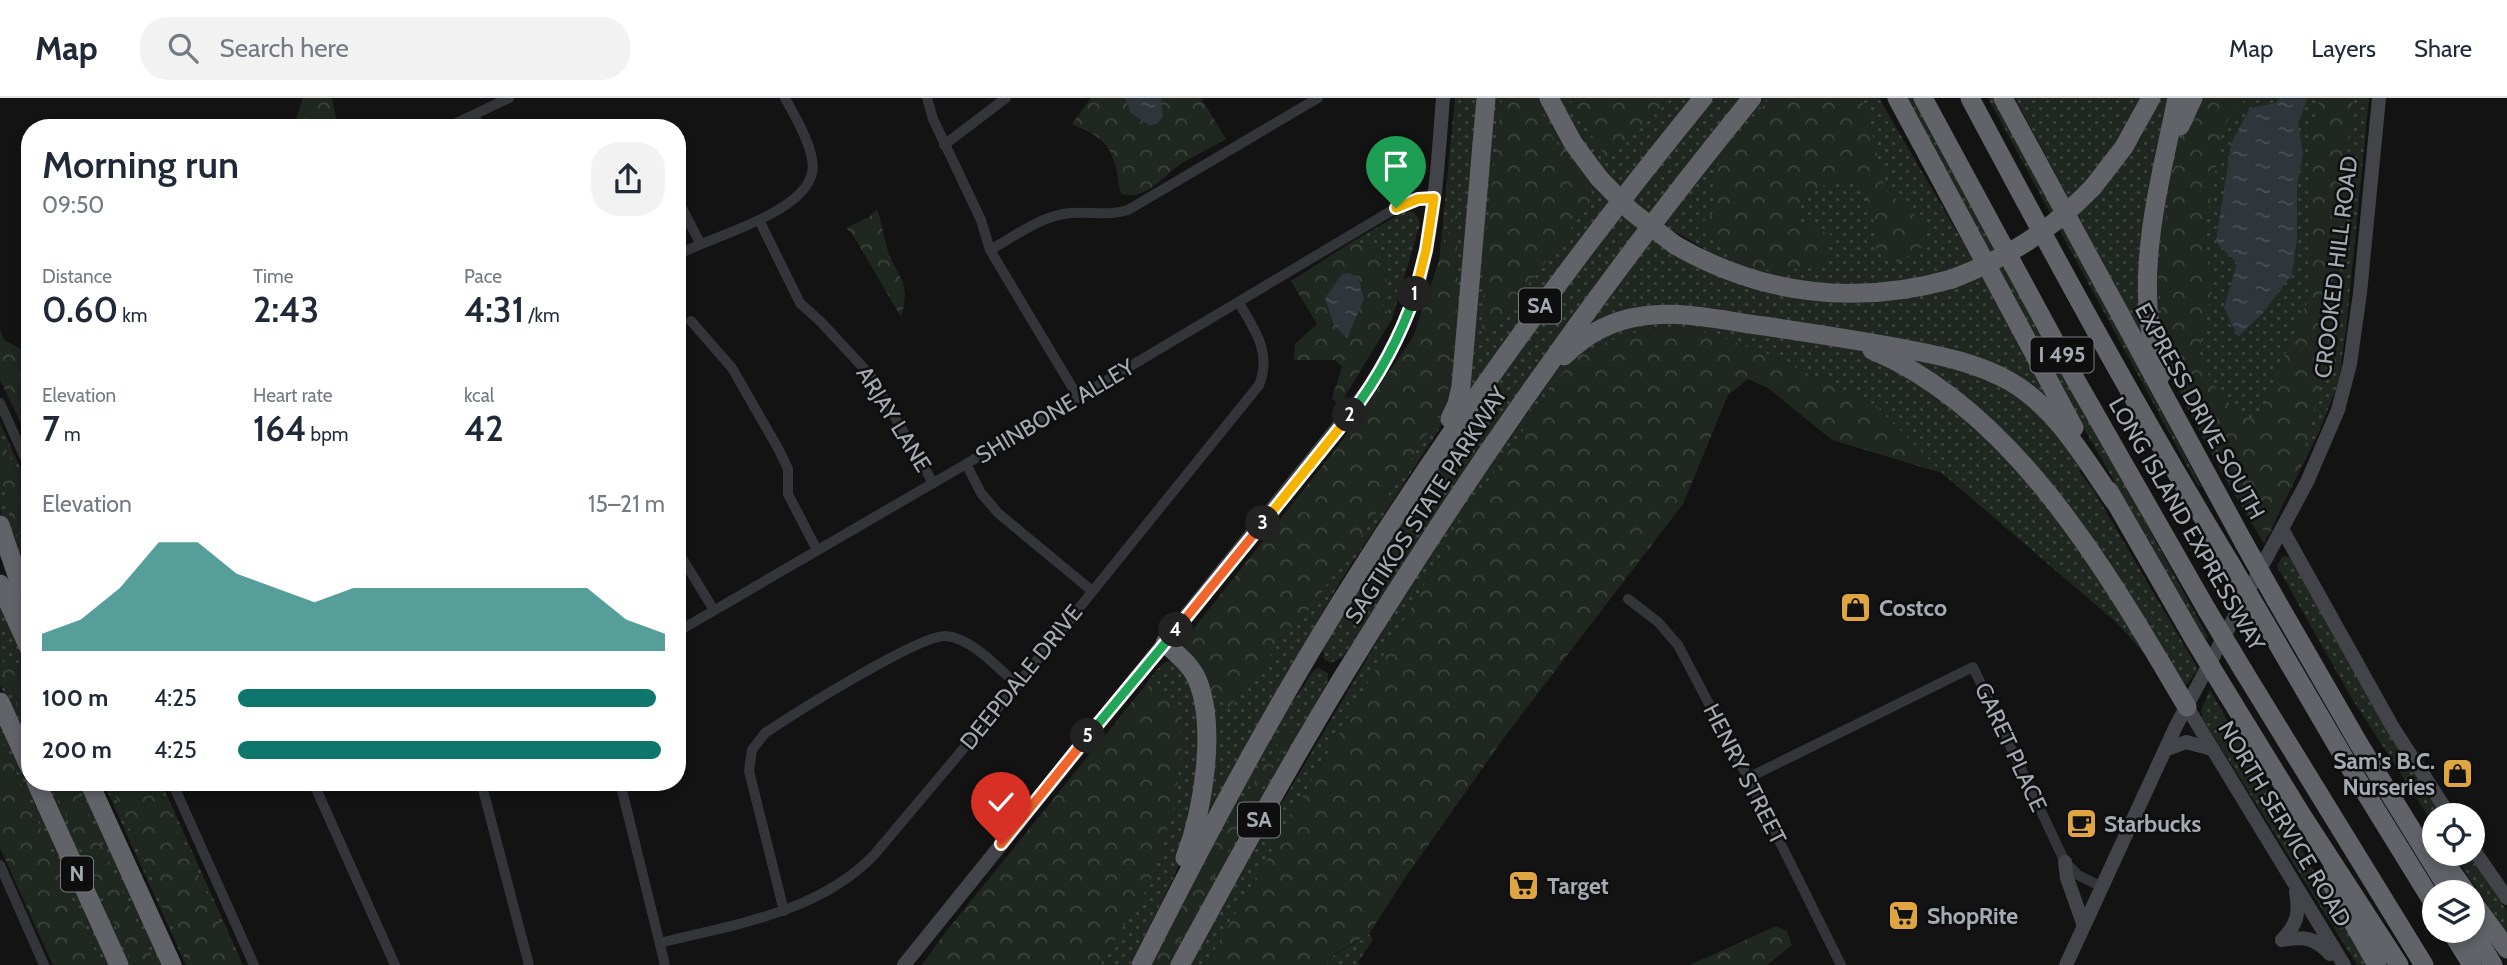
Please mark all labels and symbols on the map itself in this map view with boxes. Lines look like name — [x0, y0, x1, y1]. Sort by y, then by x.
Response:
pin — [1366, 136, 1426, 208]
street label: CROOKED HILL ROAD — [2308, 154, 2364, 380]
pin: 1 — [1398, 276, 1432, 312]
road number: SA — [1519, 288, 1561, 324]
street label: EXPRESS DRIVE SOUTH — [2129, 298, 2271, 524]
road number: I 495 — [2030, 338, 2094, 372]
street label: SHINBONE ALLEY — [971, 352, 1140, 469]
street label: ARJAY LANE — [850, 361, 938, 477]
street label: SAGTIKOS STATE PARKWAY — [1339, 380, 1514, 629]
street label: LONG ISLAND EXPRESSWAY — [2103, 392, 2272, 657]
pin: 2 — [1332, 398, 1368, 432]
pin: 3 — [1246, 506, 1280, 540]
shop icon: Costco — [1839, 591, 1873, 625]
place label: Costco — [1879, 594, 1947, 622]
street label: DEEPDALE DRIVE — [954, 599, 1088, 755]
pin: 4 — [1158, 612, 1194, 648]
street label: GARET PLACE — [1969, 678, 2053, 816]
street label: HENRY STREET — [1697, 699, 1793, 849]
street label: NORTH SERVICE ROAD — [2212, 716, 2358, 932]
pin: 5 — [1070, 718, 1106, 754]
place label: Sam's B.C. Nurseries — [2333, 747, 2435, 801]
shop icon: Sam's B.C. Nurseries — [2441, 757, 2475, 791]
pin — [971, 772, 1031, 844]
road number: SA — [1238, 802, 1280, 838]
cafe icon: Starbucks — [2064, 807, 2098, 841]
place label: Starbucks — [2104, 810, 2201, 838]
road number: N — [61, 856, 93, 892]
supermarket icon: Target — [1507, 869, 1541, 903]
place label: Target — [1547, 872, 1609, 900]
supermarket icon: ShopRite — [1887, 899, 1921, 933]
place label: ShopRite — [1927, 902, 2018, 930]

